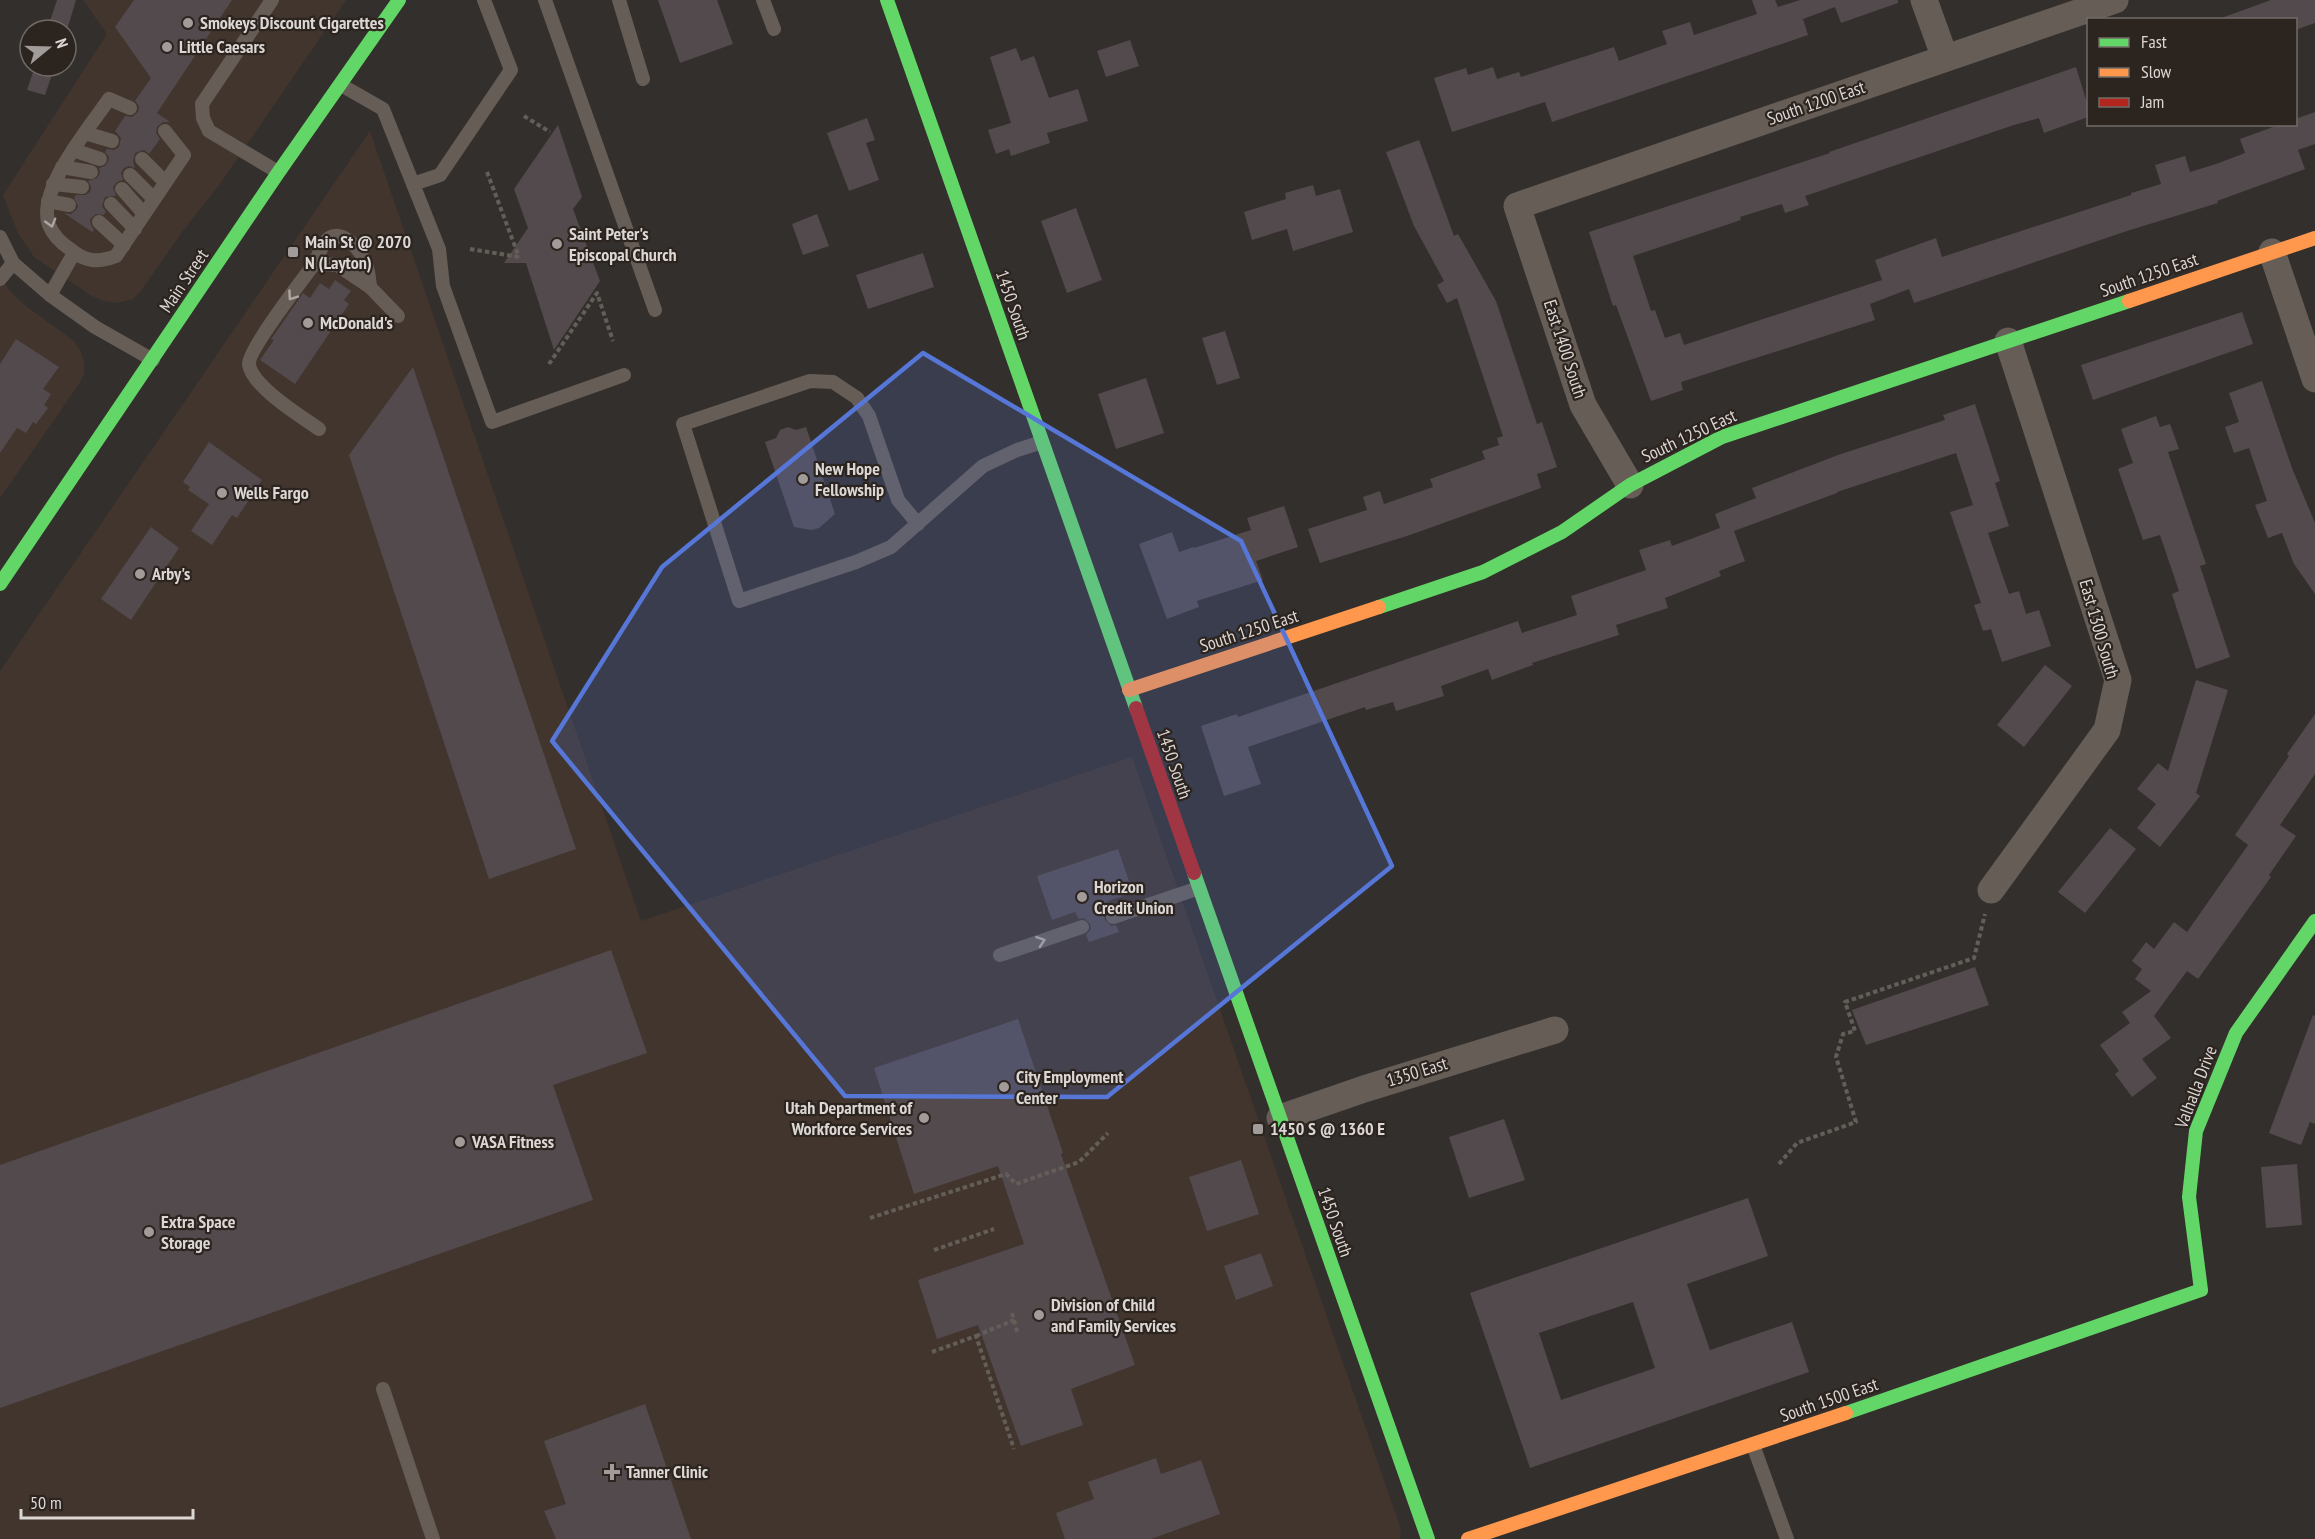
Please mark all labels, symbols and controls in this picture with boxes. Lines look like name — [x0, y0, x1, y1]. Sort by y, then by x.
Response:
place label: Smokeys Discount Cigarettes — [200, 11, 384, 34]
marker: Smokeys Discount Cigarettes — [181, 16, 195, 30]
north arrow — [18, 18, 78, 78]
legend — [2087, 18, 2297, 126]
text: Fast — [2141, 30, 2167, 53]
place label: Little Caesars — [179, 35, 265, 58]
text: N — [51, 36, 73, 50]
marker: Little Caesars — [160, 40, 174, 54]
text: Slow — [2141, 60, 2172, 83]
street label: South 1200 East — [1764, 75, 1868, 130]
text: Jam — [2140, 90, 2164, 113]
one-way arrow — [43, 218, 56, 228]
place label: Saint Peter's Episcopal Church — [569, 222, 677, 266]
place label: Main St @ 2070 N (Layton) — [305, 230, 411, 274]
marker: Saint Peter's Episcopal Church — [550, 237, 564, 251]
street label: Main Street — [154, 245, 213, 317]
marker: Main St @ 2070 N (Layton) — [286, 245, 300, 259]
street label: South 1250 East — [2097, 247, 2201, 302]
street label: 1450 South — [991, 267, 1036, 343]
one-way arrow — [288, 289, 299, 300]
street label: East 1400 South — [1539, 297, 1592, 401]
place label: McDonald's — [320, 311, 393, 334]
marker: McDonald's — [301, 316, 315, 330]
street label: South 1250 East — [1638, 404, 1740, 468]
place label: New Hope Fellowship — [815, 457, 884, 501]
marker: New Hope Fellowship — [796, 472, 810, 486]
place label: Wells Fargo — [233, 481, 309, 504]
marker: Wells Fargo — [215, 486, 229, 500]
place label: Arby's — [151, 562, 190, 585]
marker: Arby's — [133, 567, 147, 581]
street label: East 1300 South — [2074, 577, 2125, 681]
street label: South 1250 East — [1197, 604, 1301, 657]
street label: 1450 South — [1152, 726, 1197, 802]
place label: Horizon Credit Union — [1094, 875, 1174, 919]
marker: Horizon Credit Union — [1075, 890, 1089, 904]
one-way arrow — [1035, 936, 1046, 949]
street label: Valhalla Drive — [2169, 1042, 2222, 1132]
street label: 1350 East — [1384, 1051, 1450, 1092]
place label: City Employment Center — [1016, 1065, 1124, 1109]
marker: City Employment Center — [997, 1080, 1011, 1094]
place label: Utah Department of Workforce Services — [785, 1096, 913, 1140]
marker: Utah Department of Workforce Services — [917, 1111, 931, 1125]
place label: 1450 S @ 1360 E — [1270, 1117, 1385, 1140]
marker: 1450 S @ 1360 E — [1251, 1122, 1265, 1136]
place label: VASA Fitness — [471, 1130, 554, 1153]
marker: VASA Fitness — [453, 1135, 467, 1149]
street label: 1450 South — [1313, 1184, 1358, 1260]
place label: Extra Space Storage — [161, 1210, 236, 1254]
marker: Extra Space Storage — [142, 1225, 156, 1239]
place label: Division of Child and Family Services — [1051, 1293, 1176, 1337]
marker: Division of Child and Family Services — [1032, 1308, 1046, 1322]
street label: South 1500 East — [1777, 1372, 1881, 1427]
place label: Tanner Clinic — [626, 1460, 709, 1483]
marker: Tanner Clinic — [603, 1463, 621, 1481]
scale bar — [21, 1482, 194, 1520]
text: 50 m — [30, 1491, 62, 1514]

